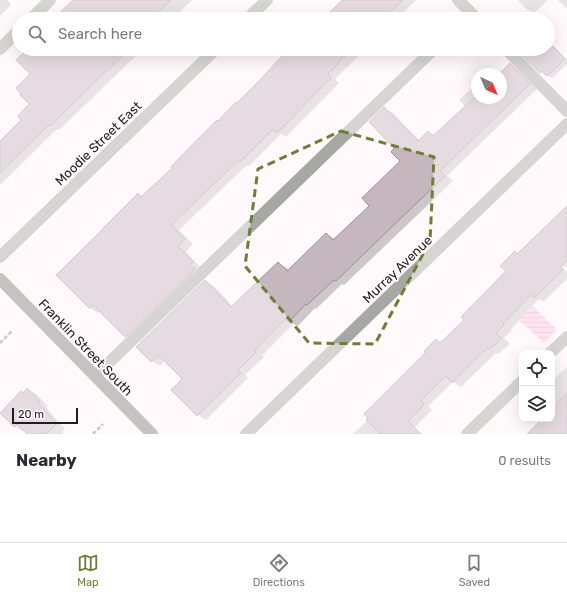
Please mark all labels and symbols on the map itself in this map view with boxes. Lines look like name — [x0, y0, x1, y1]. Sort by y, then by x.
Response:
north arrow — [471, 68, 507, 104]
street label: Moodie Street East — [52, 98, 145, 188]
street label: Murray Avenue — [360, 233, 435, 306]
street label: Franklin Street South — [36, 296, 136, 399]
scale bar — [12, 406, 78, 425]

